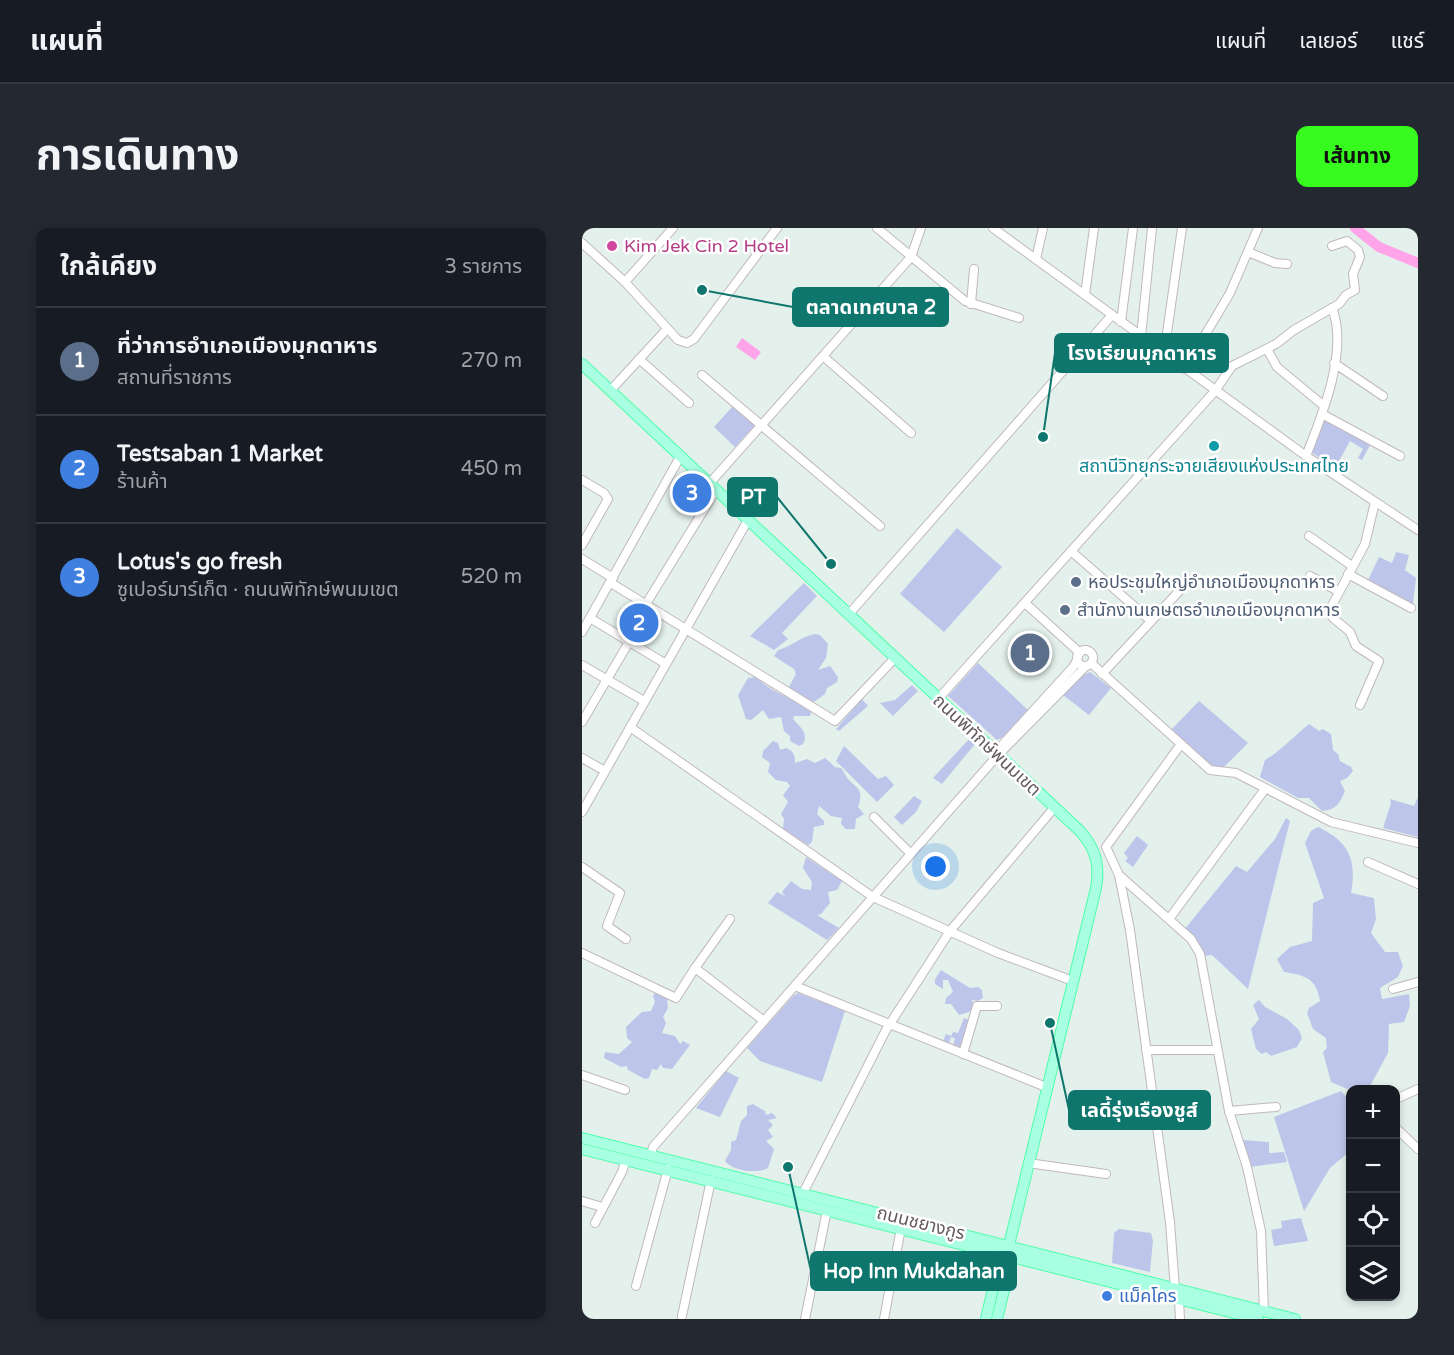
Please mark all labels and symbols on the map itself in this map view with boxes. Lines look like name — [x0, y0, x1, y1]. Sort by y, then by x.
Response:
place label: Kim Jek Cin 2 Hotel — [624, 235, 789, 257]
marker: Kim Jek Cin 2 Hotel — [605, 239, 619, 253]
callout: ตลาดเทศบาล 2 — [793, 288, 948, 326]
text: ตลาดเทศบาล 2 — [806, 296, 936, 320]
callout: โรงเรียนมุกดาหาร — [1055, 334, 1228, 372]
text: โรงเรียนมุกดาหาร — [1067, 342, 1217, 366]
marker: สถานีวิทยุกระจายเสียงแห่งประเทศไทย — [1207, 439, 1221, 453]
place label: สถานีวิทยุกระจายเสียงแห่งประเทศไทย — [1079, 455, 1349, 477]
pin: 3 — [672, 470, 712, 516]
callout: PT — [728, 478, 777, 516]
text: PT — [740, 486, 767, 510]
place label: หอประชุมใหญ่อำเภอเมืองมุกดาหาร — [1088, 571, 1335, 593]
marker: หอประชุมใหญ่อำเภอเมืองมุกดาหาร — [1069, 575, 1083, 589]
place label: สำนักงานเกษตรอำเภอเมืองมุกดาหาร — [1077, 599, 1340, 621]
pin: 2 — [620, 600, 658, 646]
marker: สำนักงานเกษตรอำเภอเมืองมุกดาหาร — [1058, 603, 1072, 617]
pin: 1 — [1010, 630, 1050, 676]
street label: ถนนพิทักษ์พนมเขต — [928, 689, 1046, 801]
your location — [921, 852, 950, 881]
callout: เลดี้รุ่งเรืองชูส์ — [1069, 1091, 1210, 1129]
text: เลดี้รุ่งเรืองชูส์ — [1080, 1096, 1198, 1123]
street label: ถนนชยางกูร — [874, 1201, 968, 1246]
callout: Hop Inn Mukdahan — [811, 1252, 1016, 1290]
text: Hop Inn Mukdahan — [823, 1260, 1005, 1284]
place label: แม็คโคร — [1119, 1285, 1177, 1307]
marker: แม็คโคร — [1100, 1289, 1114, 1303]

